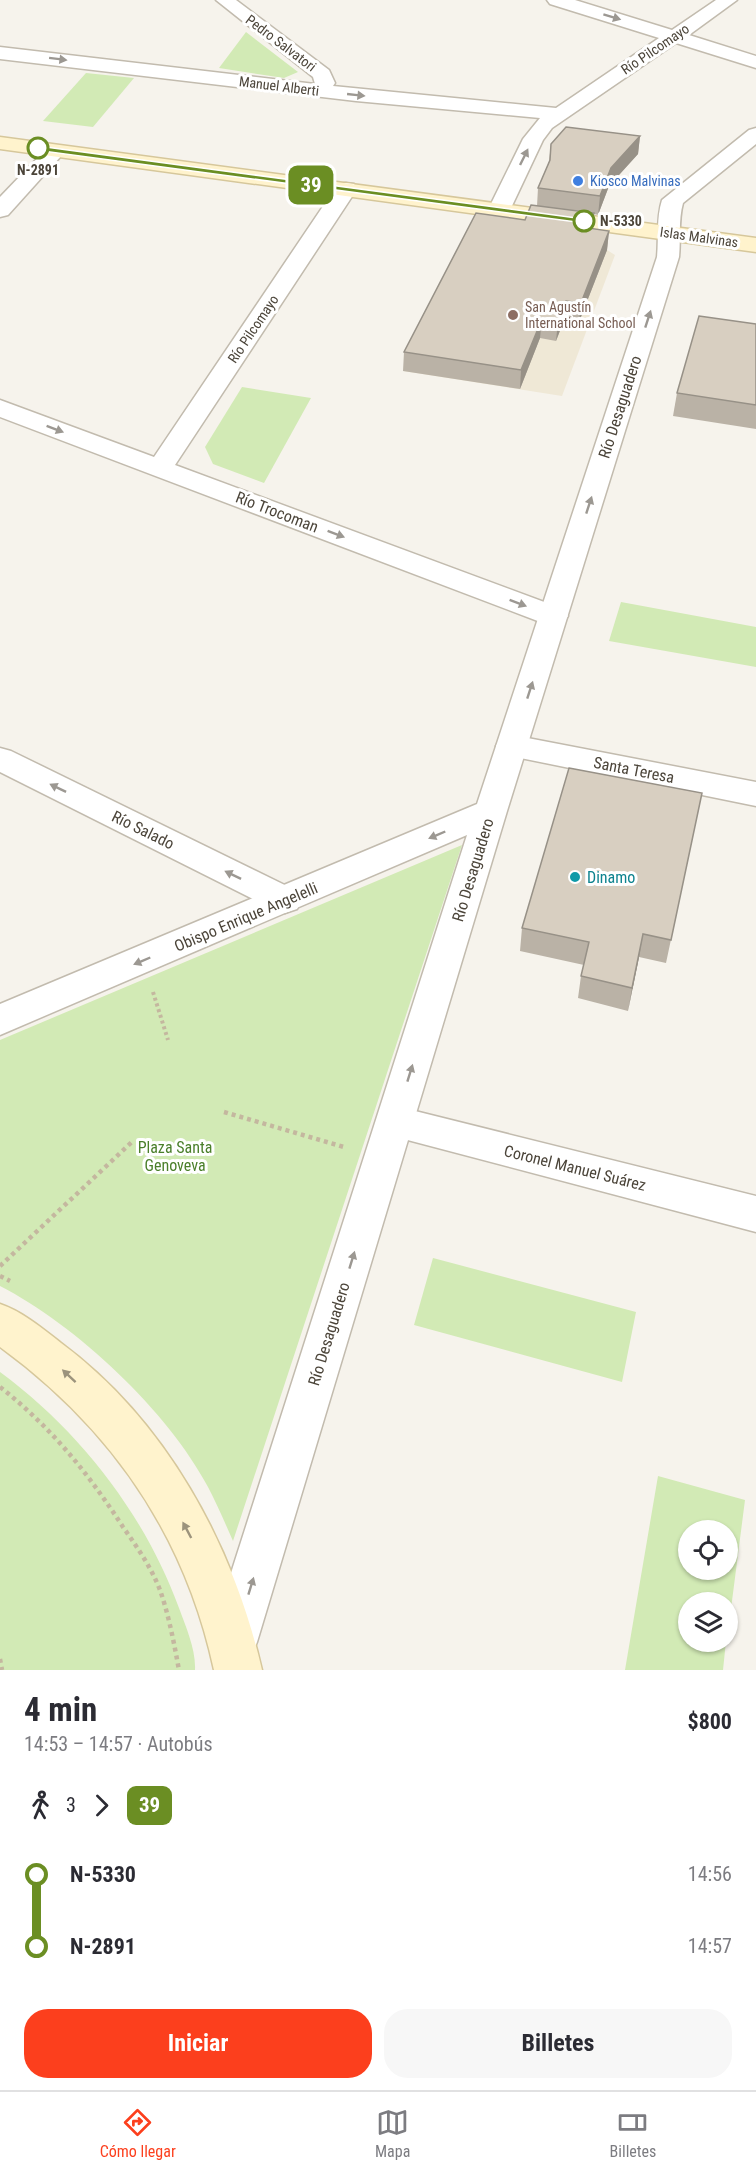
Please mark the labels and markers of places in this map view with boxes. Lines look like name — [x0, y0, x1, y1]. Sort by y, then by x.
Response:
marker: N-2891 — [27, 137, 49, 159]
place label: N-2891 — [17, 162, 59, 178]
place label: Kiosco Malvinas — [590, 173, 681, 189]
marker: Kiosco Malvinas — [571, 174, 585, 188]
marker: N-5330 — [573, 210, 595, 232]
place label: N-5330 — [600, 213, 642, 229]
place label: San Agustín International School — [525, 299, 636, 331]
marker: San Agustín International School — [506, 308, 520, 322]
place label: Dinamo — [587, 868, 635, 887]
marker: Dinamo — [568, 870, 582, 884]

